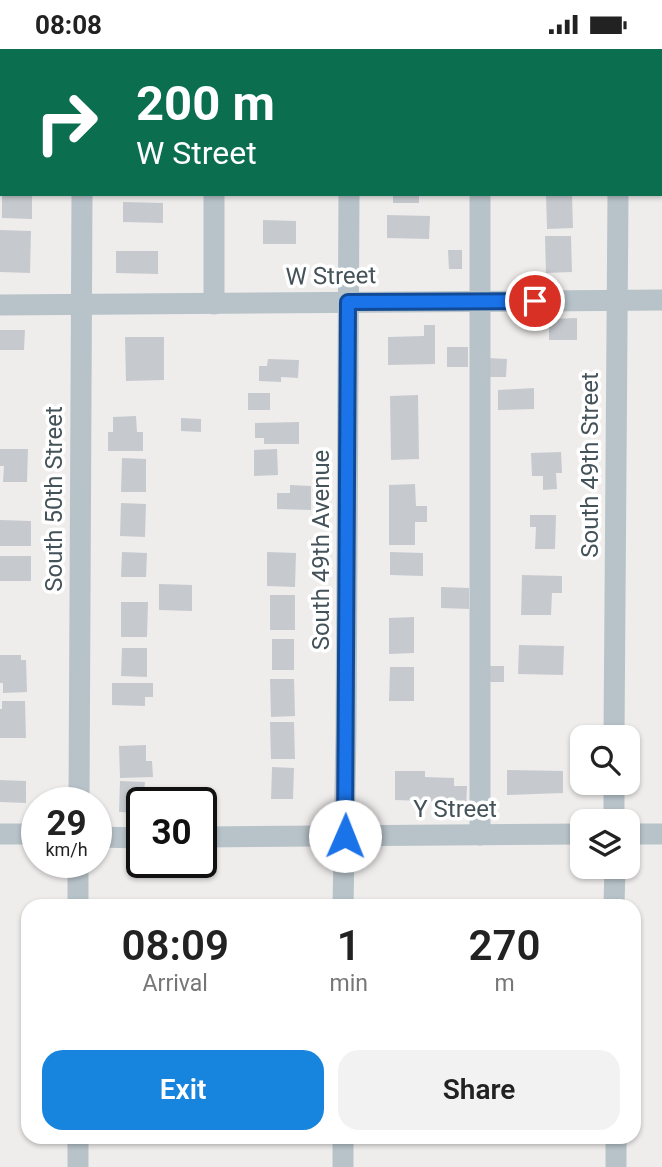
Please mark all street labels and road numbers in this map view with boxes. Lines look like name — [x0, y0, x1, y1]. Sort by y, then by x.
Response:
street label: W Street — [285, 261, 377, 291]
street label: South 49th Street — [576, 372, 604, 558]
street label: South 50th Street — [40, 406, 68, 592]
street label: South 49th Avenue — [307, 450, 335, 650]
street label: Y Street — [413, 795, 497, 823]

